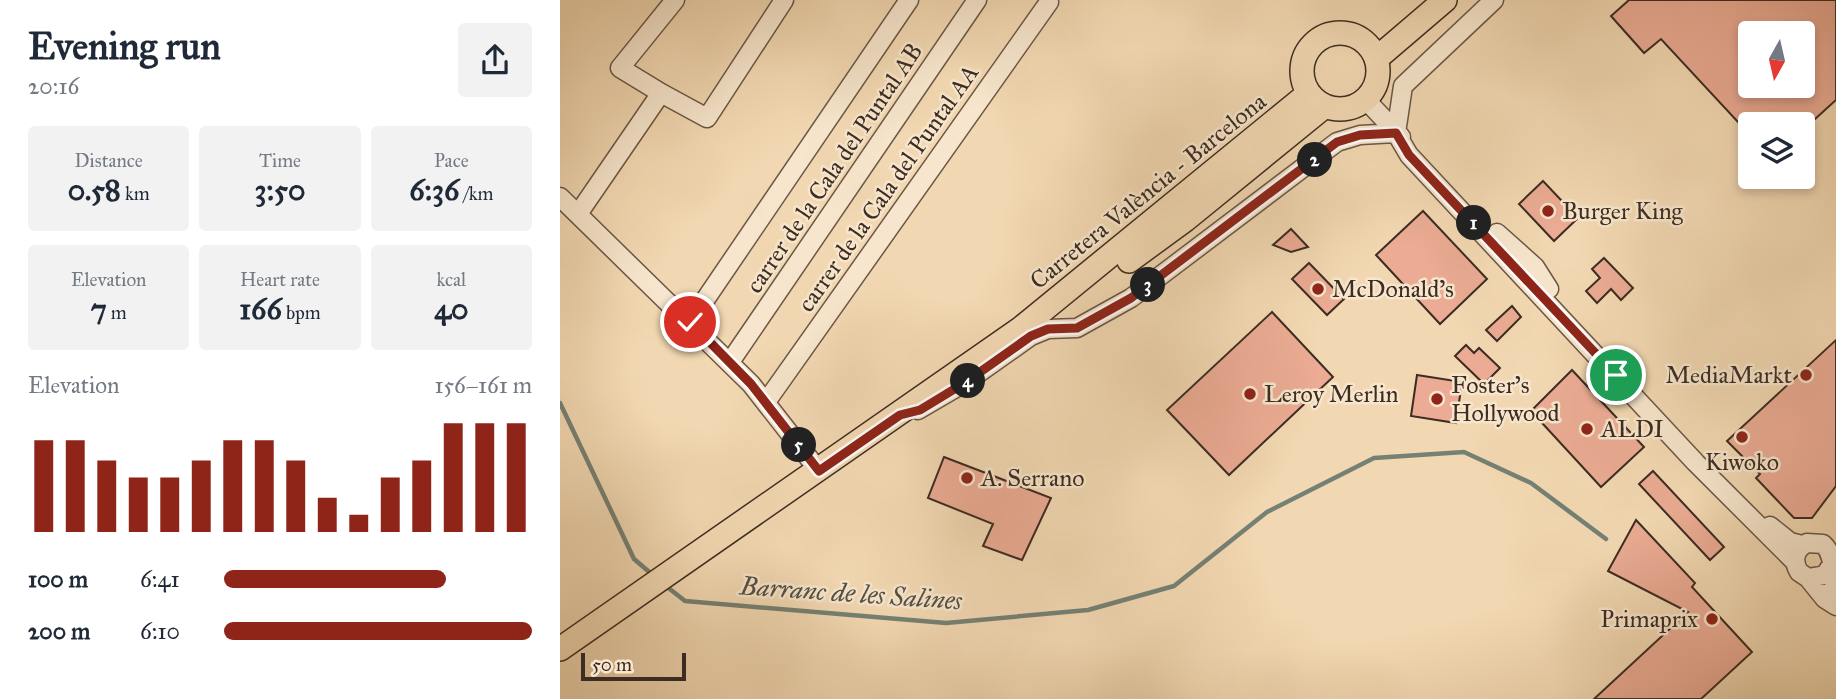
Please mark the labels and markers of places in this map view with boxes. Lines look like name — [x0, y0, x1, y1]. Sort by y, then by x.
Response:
pin: 2 — [1298, 142, 1332, 178]
place label: Burger King — [1562, 196, 1684, 226]
marker: Burger King — [1540, 203, 1556, 219]
pin: 1 — [1457, 206, 1492, 241]
pin: 3 — [1130, 268, 1166, 302]
place label: McDonald's — [1332, 274, 1454, 304]
marker: McDonald's — [1310, 281, 1326, 297]
pin — [660, 292, 720, 352]
pin — [1586, 345, 1646, 405]
place label: MediaMarkt — [1665, 360, 1792, 390]
pin: 4 — [950, 364, 986, 398]
marker: MediaMarkt — [1798, 367, 1814, 383]
place label: Foster's Hollywood — [1451, 370, 1560, 428]
place label: Leroy Merlin — [1264, 379, 1399, 409]
marker: Leroy Merlin — [1242, 386, 1258, 402]
marker: Foster's Hollywood — [1429, 391, 1445, 407]
place label: ALDI — [1600, 414, 1664, 444]
marker: ALDI — [1579, 421, 1595, 437]
pin: 5 — [782, 428, 816, 462]
marker: Kiwoko — [1734, 429, 1750, 445]
place label: Kiwoko — [1705, 447, 1779, 477]
place label: A. Serrano — [980, 463, 1085, 493]
marker: A. Serrano — [959, 470, 975, 486]
place label: Primaprix — [1600, 604, 1698, 634]
marker: Primaprix — [1704, 611, 1720, 627]

